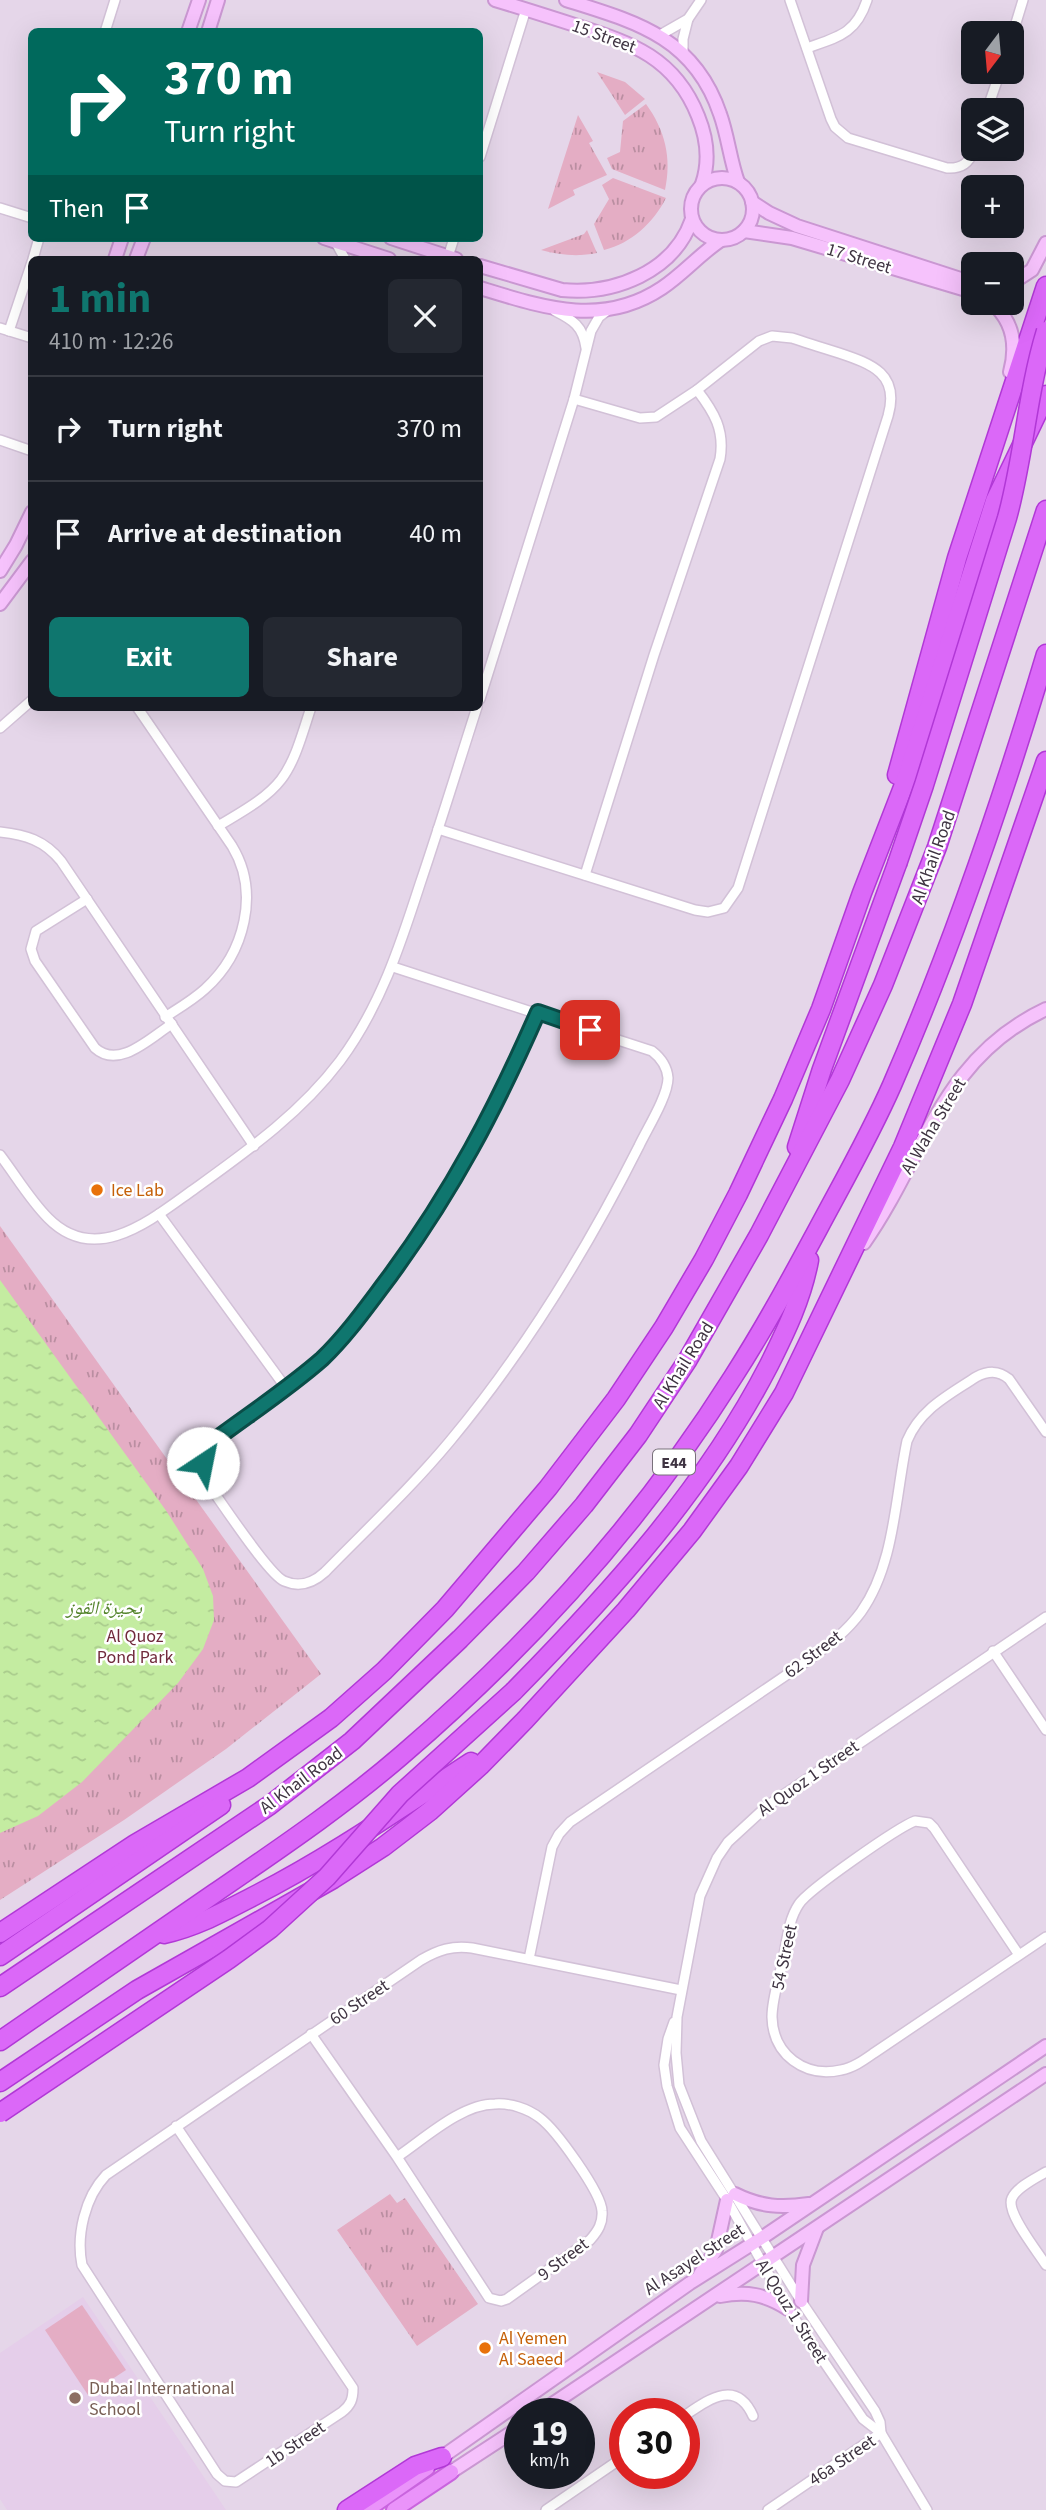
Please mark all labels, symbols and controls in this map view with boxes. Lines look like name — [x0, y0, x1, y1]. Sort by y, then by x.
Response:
street label: 15 Street — [568, 13, 639, 60]
north arrow — [961, 21, 1024, 84]
map controls — [961, 21, 1024, 315]
text: 370 m — [164, 44, 293, 114]
icon: right — [49, 56, 140, 147]
button: layers — [961, 98, 1024, 161]
text: Turn right — [164, 109, 295, 155]
button: + — [961, 175, 1024, 238]
icon: arrive — [118, 189, 156, 227]
text: Then — [49, 190, 104, 227]
street label: 17 Street — [823, 237, 894, 280]
button: − — [961, 252, 1024, 315]
text: 1 min — [49, 269, 151, 329]
button: close — [388, 279, 462, 353]
text: 410 m · 12:26 — [49, 325, 173, 358]
icon: right — [49, 410, 87, 448]
text: Turn right — [108, 410, 223, 447]
text: 370 m — [396, 410, 462, 447]
icon: arrive — [49, 515, 87, 553]
text: Arrive at destination — [108, 515, 342, 552]
text: 40 m — [409, 515, 462, 552]
button: Exit — [49, 617, 249, 697]
button: Share — [263, 617, 462, 697]
street label: Al Khail Road — [905, 807, 962, 908]
pin — [560, 1000, 620, 1060]
icon: arrive — [571, 1011, 609, 1049]
street label: Al Waha Street — [895, 1073, 972, 1179]
place label: Ice Lab — [111, 1178, 164, 1203]
marker: Ice Lab — [89, 1182, 105, 1198]
street label: Al Khail Road — [647, 1317, 720, 1414]
position arrow — [166, 1426, 240, 1500]
road number: E44 — [653, 1450, 695, 1474]
water label: بحيرة القوز — [64, 1595, 143, 1622]
park label: Al Quoz Pond Park — [97, 1624, 173, 1670]
street label: 62 Street — [779, 1624, 847, 1684]
street label: Al Quoz 1 Street — [753, 1734, 864, 1823]
street label: Al Khail Road — [254, 1741, 348, 1820]
street label: 54 Street — [765, 1922, 804, 1992]
street label: 60 Street — [325, 1973, 394, 2031]
street label: Al Asayel Street — [639, 2218, 749, 2301]
street label: 9 Street — [533, 2232, 594, 2287]
street label: Al Qouz 1 Street — [750, 2254, 834, 2368]
place label: Al Yemen Al Saeed — [499, 2326, 567, 2372]
marker: Al Yemen Al Saeed — [477, 2340, 493, 2356]
place label: Dubai International School — [89, 2376, 235, 2422]
marker: Dubai International School — [67, 2390, 83, 2406]
speed limit sign: 30 — [609, 2398, 700, 2489]
text: 19 — [531, 2409, 568, 2459]
street label: 1b Street — [260, 2415, 330, 2474]
street label: 46a Street — [804, 2429, 881, 2492]
text: km/h — [530, 2448, 569, 2473]

